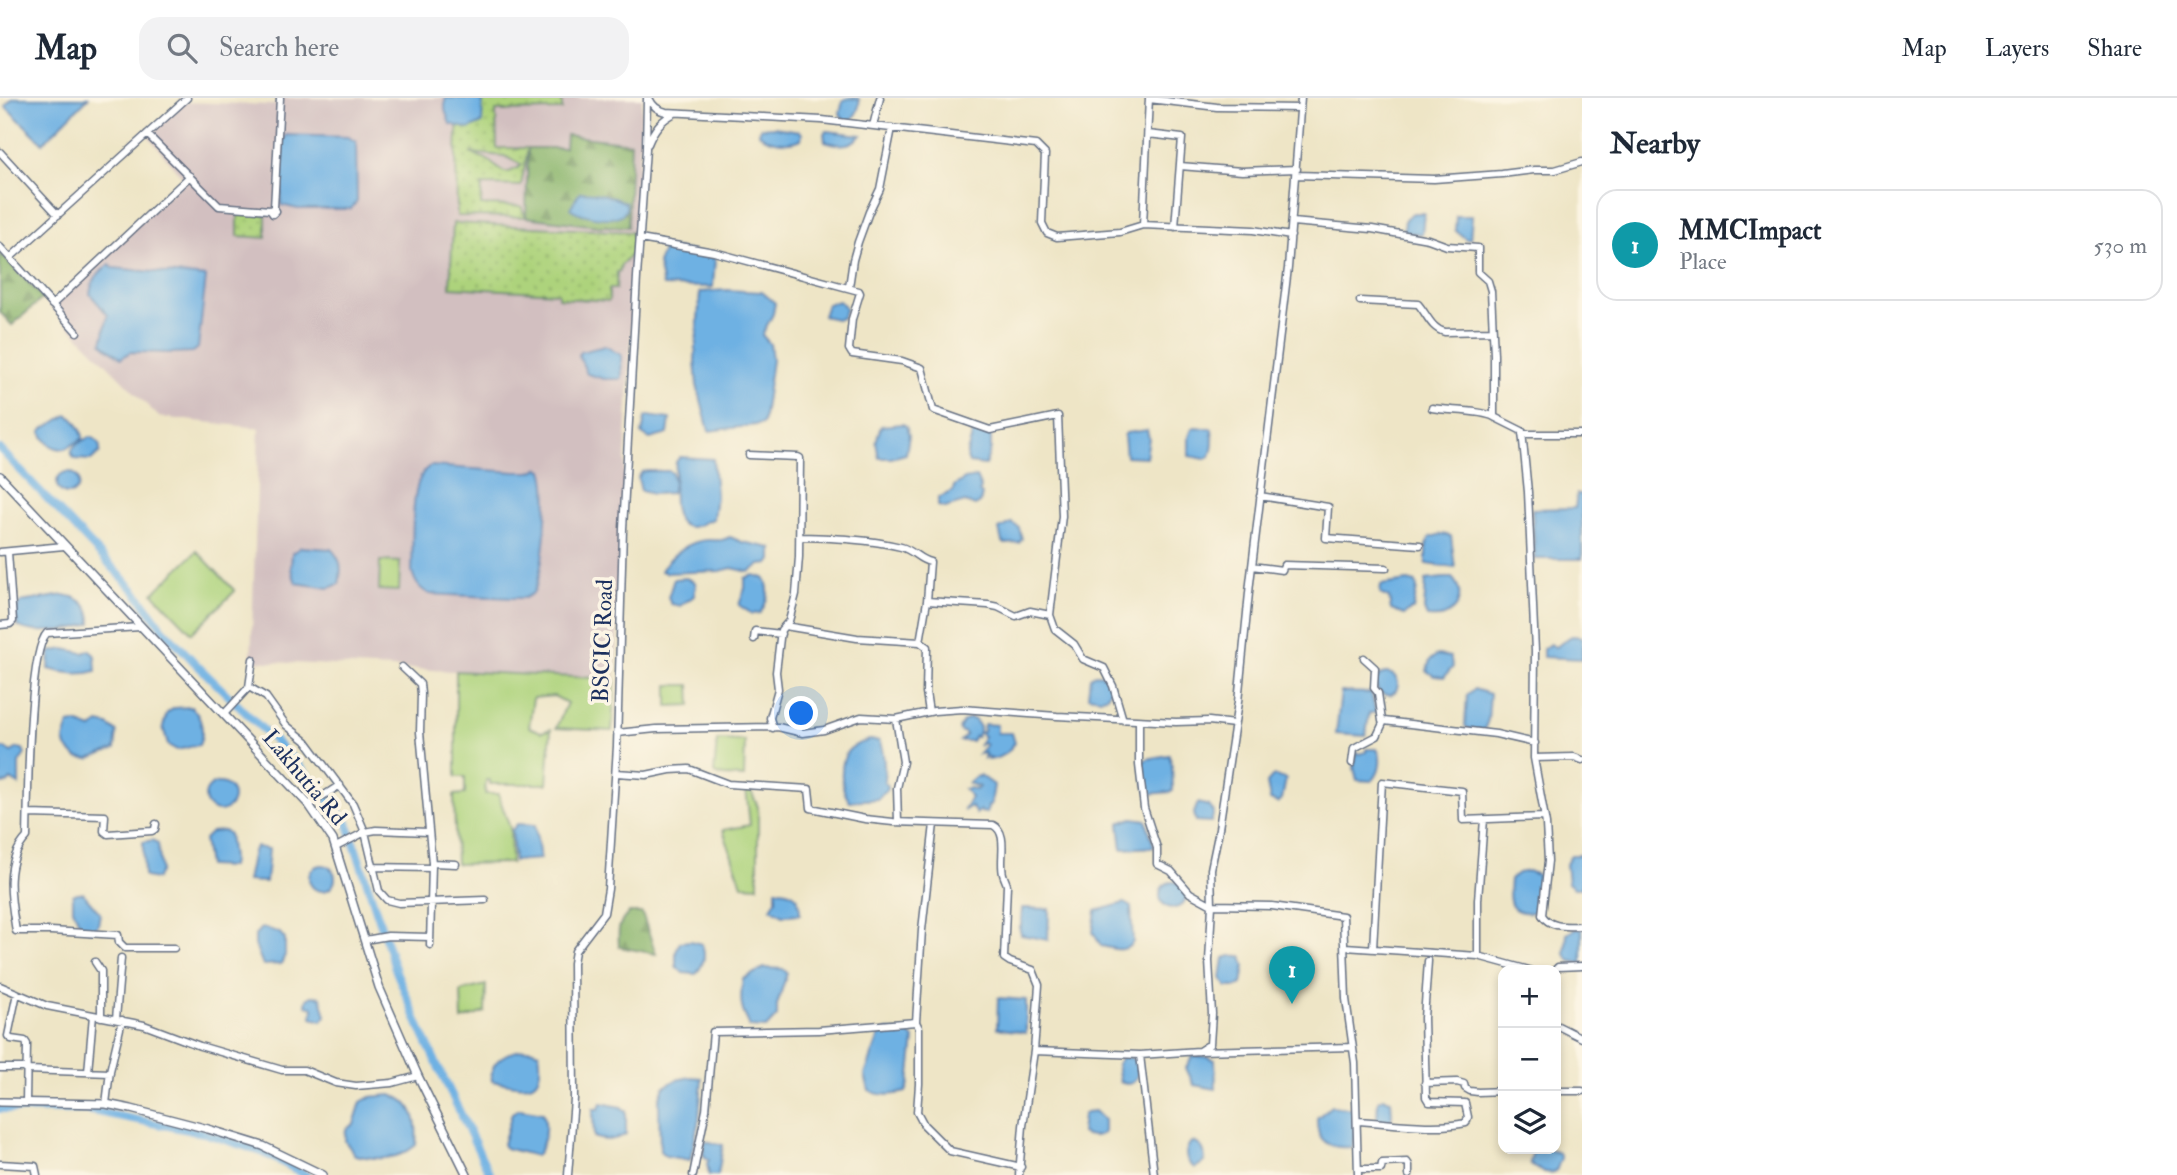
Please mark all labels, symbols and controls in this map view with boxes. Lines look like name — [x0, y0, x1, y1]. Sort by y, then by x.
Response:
search box — [139, 17, 629, 80]
text: Map — [35, 28, 97, 69]
icon: search — [163, 29, 201, 67]
text: Search here — [219, 32, 339, 64]
text: Map — [1902, 33, 1947, 64]
text: Layers — [1985, 33, 2049, 64]
text: Share — [2087, 33, 2142, 64]
text: Nearby — [1610, 125, 1700, 162]
text: MMCImpact — [1679, 215, 1821, 247]
text: 1 — [1631, 231, 1639, 260]
text: 530 m — [2094, 231, 2147, 260]
text: Place — [1679, 247, 1727, 276]
street label: BSCIC Road — [586, 579, 619, 703]
your location — [784, 696, 818, 730]
street label: Lakhutia Rd — [256, 723, 353, 831]
pin: 1 — [1269, 946, 1315, 1004]
map controls — [1498, 965, 1561, 1154]
button: + — [1498, 965, 1561, 1028]
button: − — [1498, 1028, 1561, 1091]
button: layers — [1498, 1091, 1561, 1154]

